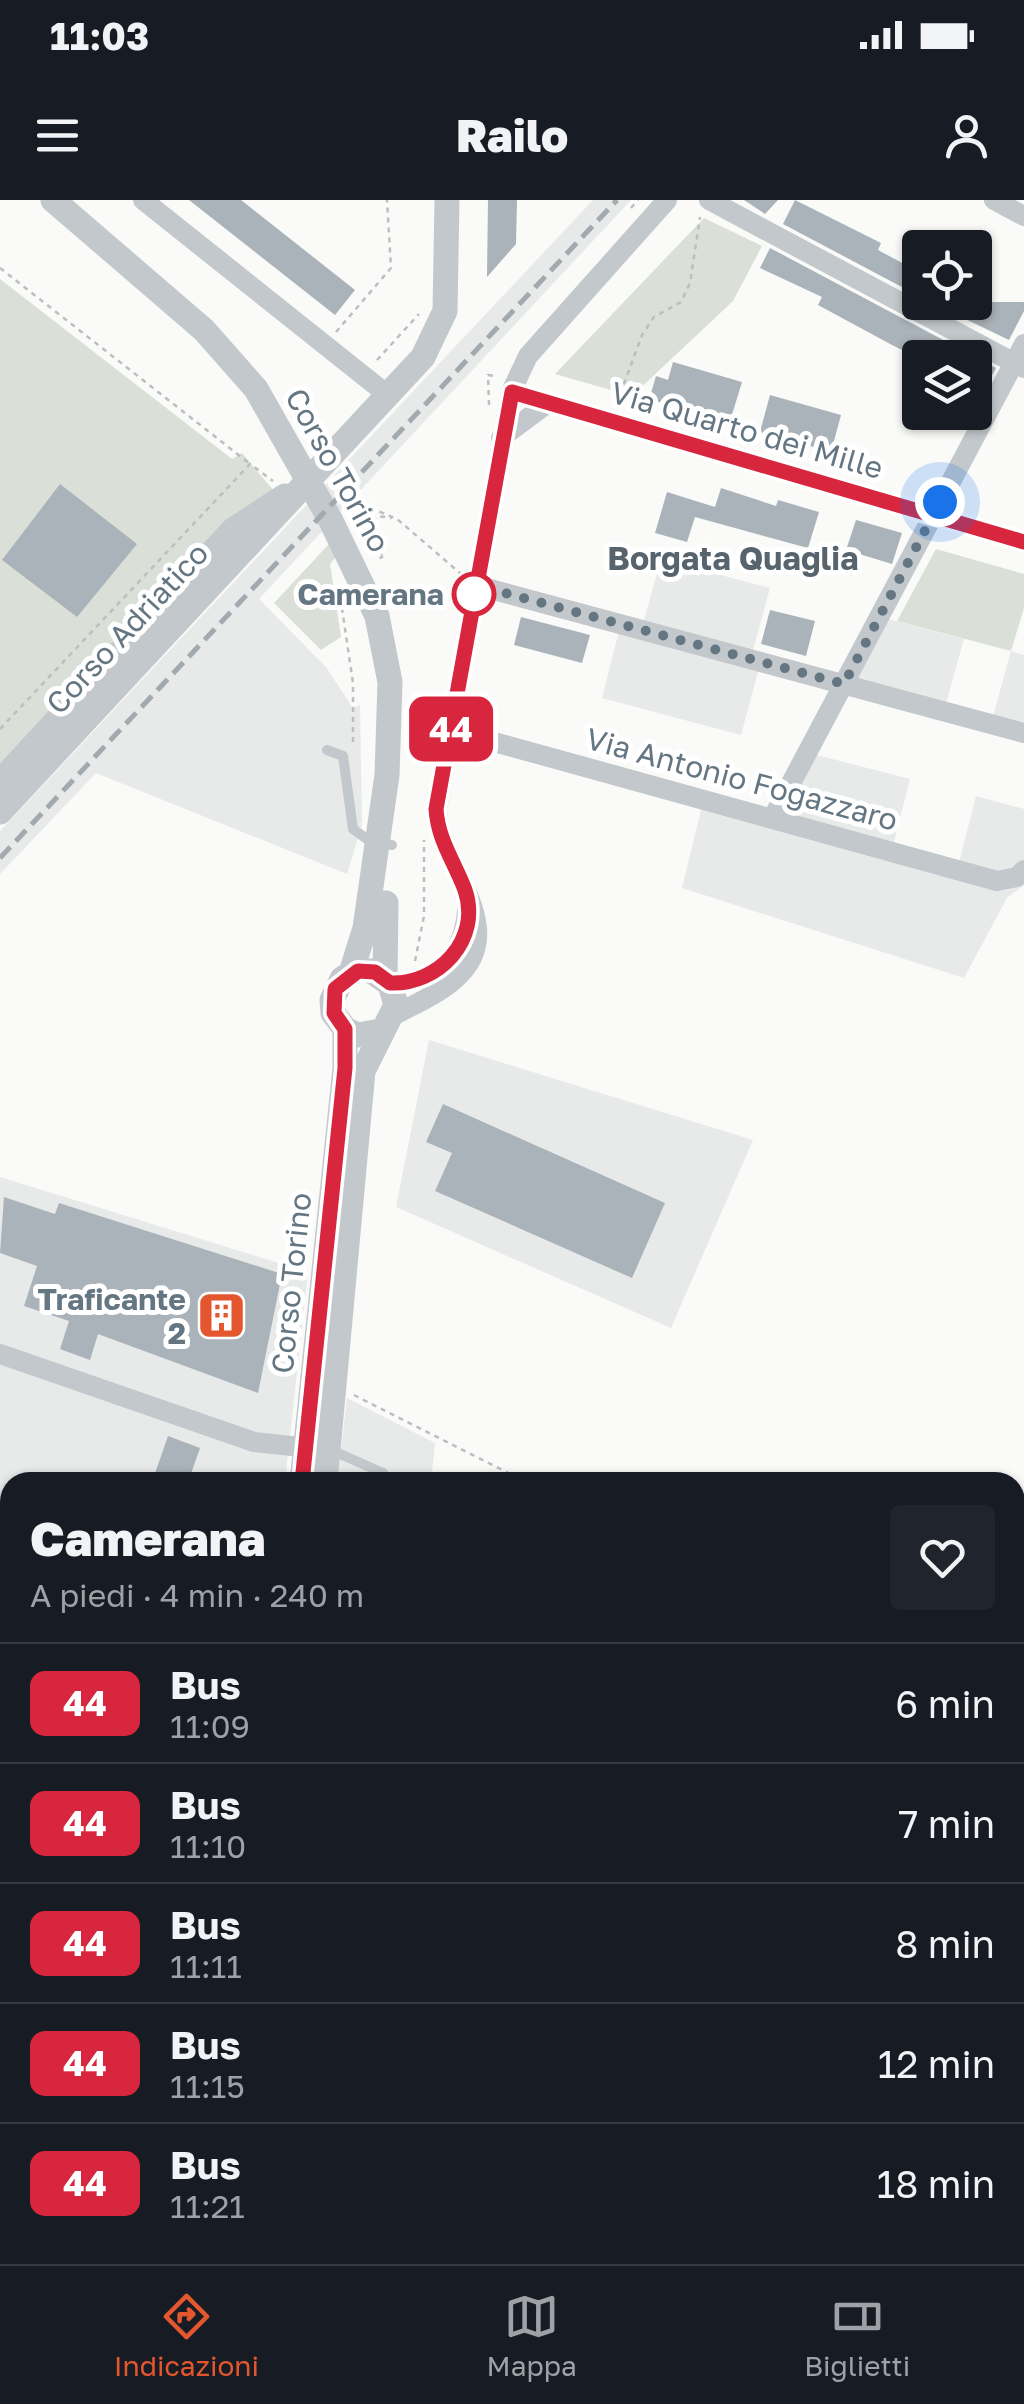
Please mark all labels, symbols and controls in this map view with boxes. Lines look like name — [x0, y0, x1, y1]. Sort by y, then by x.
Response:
text: 11:03 — [50, 13, 149, 58]
icon: menu — [30, 108, 85, 163]
text: Railo — [456, 108, 568, 162]
icon: person — [939, 108, 994, 163]
map controls — [902, 230, 992, 430]
button: locate — [902, 230, 992, 320]
button: layers — [902, 340, 992, 430]
street label: Via Quarto dei Mille — [607, 374, 887, 486]
street label: Corso Torino — [278, 382, 398, 558]
your location — [915, 477, 965, 527]
street label: Corso Adriatico — [39, 535, 215, 721]
district label: Borgata Quaglia — [607, 539, 859, 577]
marker: Camerana — [453, 573, 495, 615]
place label: Camerana — [297, 576, 444, 612]
line badge: 44 — [406, 696, 496, 762]
text: 44 — [429, 708, 473, 750]
street label: Via Antonio Fogazzaro — [582, 720, 902, 838]
street label: Corso Torino — [264, 1191, 318, 1375]
place label: Traficante 2 — [37, 1281, 186, 1351]
building icon: Traficante 2 — [195, 1290, 247, 1342]
button: heart — [890, 1505, 995, 1610]
text: Camerana — [30, 1509, 266, 1567]
text: A piedi · 4 min · 240 m — [30, 1576, 364, 1614]
text: Bus — [170, 1662, 241, 1707]
text: 6 min — [895, 1681, 995, 1726]
text: 44 — [63, 1682, 107, 1724]
text: 11:09 — [170, 1707, 250, 1745]
text: Bus — [170, 1782, 241, 1827]
text: 7 min — [898, 1801, 995, 1846]
text: 44 — [63, 1802, 107, 1844]
text: 11:10 — [170, 1827, 246, 1865]
text: Bus — [170, 1902, 241, 1947]
text: 8 min — [895, 1921, 995, 1966]
text: 44 — [63, 1922, 107, 1964]
text: 11:11 — [170, 1947, 242, 1985]
text: Bus — [170, 2022, 241, 2067]
text: 12 min — [878, 2041, 995, 2086]
text: 44 — [63, 2042, 107, 2084]
text: 11:15 — [170, 2067, 245, 2105]
text: Bus — [170, 2142, 241, 2187]
text: 18 min — [877, 2161, 995, 2206]
text: 44 — [63, 2162, 107, 2204]
text: 11:21 — [170, 2187, 245, 2225]
tab: Indicazioni — [114, 2289, 259, 2382]
tab: Mappa — [487, 2289, 577, 2382]
tab: Biglietti — [804, 2289, 910, 2382]

